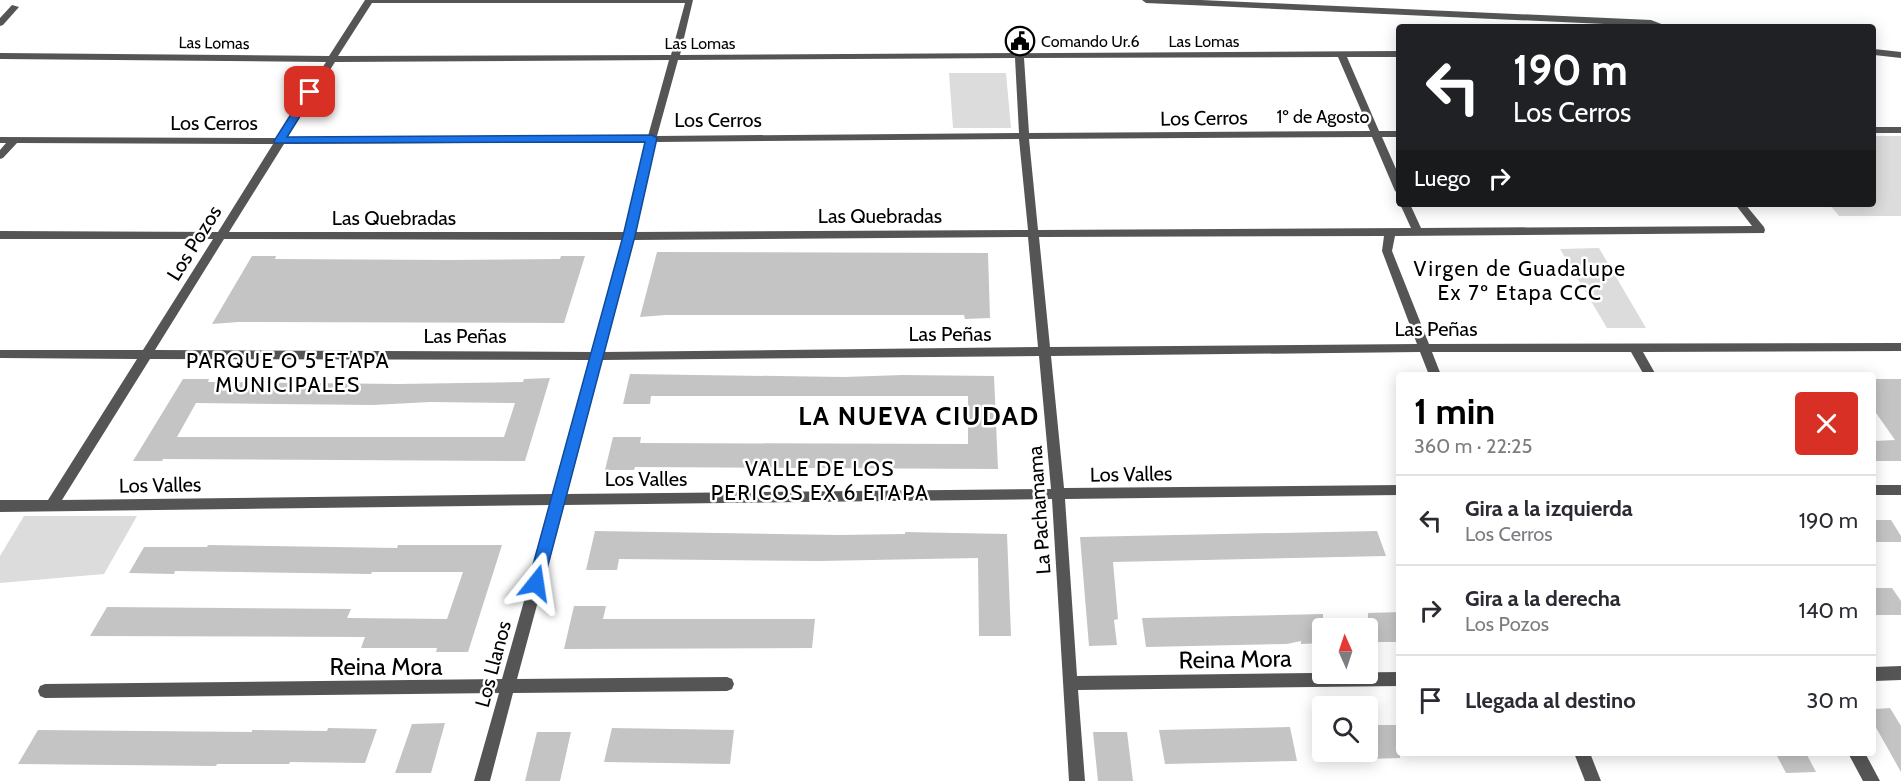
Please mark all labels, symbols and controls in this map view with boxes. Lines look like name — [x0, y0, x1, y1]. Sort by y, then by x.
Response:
public building icon: Comando Ur.6 — [1004, 25, 1036, 57]
place label: Comando Ur.6 — [1041, 32, 1140, 51]
street label: Las Lomas — [1169, 32, 1240, 51]
street label: Las Lomas — [178, 33, 250, 53]
street label: Las Lomas — [665, 34, 736, 53]
text: 190 m — [1513, 44, 1628, 96]
icon: left — [1414, 48, 1492, 126]
pin — [284, 66, 335, 117]
icon: arrive — [293, 75, 326, 108]
text: Los Cerros — [1513, 96, 1631, 129]
street label: Los Cerros — [1160, 105, 1248, 131]
district label: 1º de Agosto — [1277, 106, 1370, 128]
street label: Los Cerros — [674, 108, 762, 132]
street label: Los Cerros — [170, 111, 258, 135]
icon: right — [1483, 162, 1516, 195]
text: Luego — [1414, 165, 1471, 192]
street label: Los Pozos — [162, 201, 226, 285]
street label: Las Quebradas — [818, 204, 942, 228]
street label: Las Quebradas — [332, 206, 456, 230]
district label: Virgen de Guadalupe Ex 7º Etapa CCC — [1413, 256, 1627, 305]
street label: Las Peñas — [1395, 317, 1477, 341]
street label: Las Peñas — [909, 322, 991, 346]
street label: Las Peñas — [424, 324, 506, 348]
district label: PARQUE O 5 ETAPA MUNICIPALES — [186, 348, 390, 397]
text: 1 min — [1414, 389, 1495, 433]
button: close — [1795, 392, 1858, 455]
district label: LA NUEVA CIUDAD — [798, 400, 1040, 432]
text: 360 m · 22:25 — [1414, 434, 1532, 458]
street label: La Pachamama — [1023, 445, 1055, 575]
district label: VALLE DE LOS PERICOS EX 6 ETAPA — [711, 456, 929, 505]
street label: Los Valles — [1090, 461, 1172, 487]
street label: Los Valles — [605, 467, 687, 491]
street label: Los Valles — [119, 472, 201, 498]
text: Gira a la izquierda — [1465, 495, 1633, 522]
icon: left — [1414, 504, 1447, 537]
text: 190 m — [1799, 507, 1858, 534]
text: Los Cerros — [1465, 522, 1553, 546]
position arrow — [504, 551, 568, 615]
text: Gira a la derecha — [1465, 585, 1621, 612]
icon: right — [1414, 594, 1447, 627]
text: 140 m — [1799, 597, 1858, 624]
text: Los Pozos — [1465, 612, 1549, 636]
street label: Los Llanos — [470, 618, 516, 710]
north arrow — [1312, 618, 1378, 684]
map controls — [1312, 618, 1378, 762]
street label: Reina Mora — [1178, 644, 1292, 674]
street label: Reina Mora — [329, 652, 443, 681]
icon: arrive — [1414, 684, 1447, 717]
text: Llegada al destino — [1465, 687, 1636, 714]
text: 30 m — [1806, 687, 1858, 714]
button: search — [1312, 696, 1378, 762]

